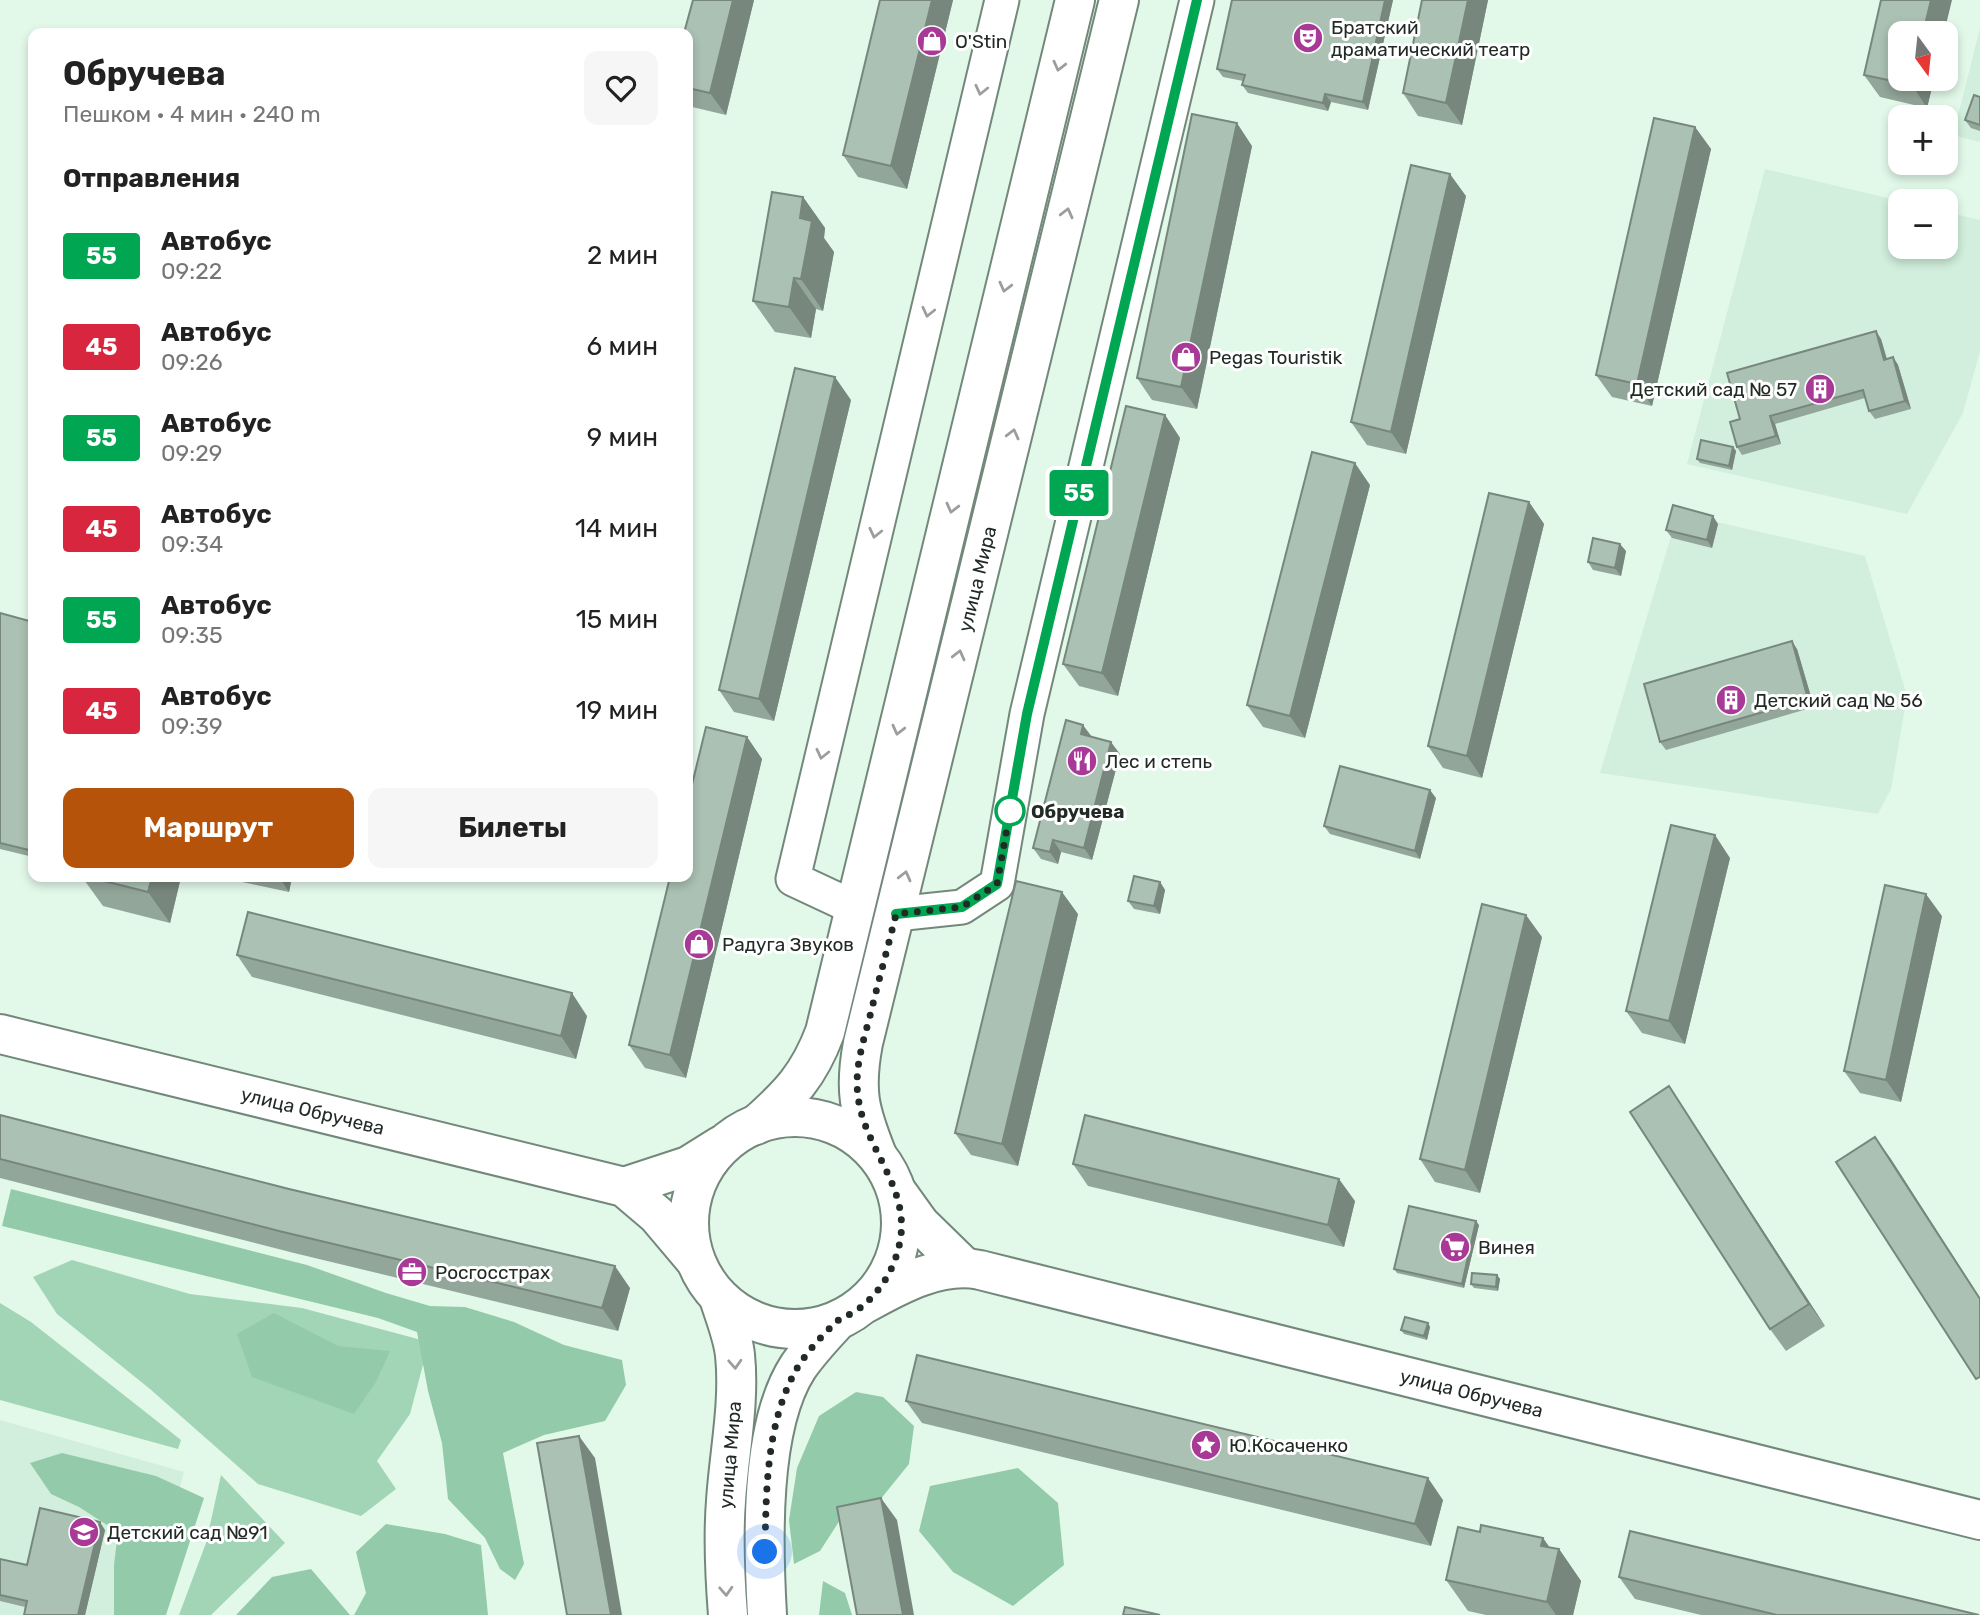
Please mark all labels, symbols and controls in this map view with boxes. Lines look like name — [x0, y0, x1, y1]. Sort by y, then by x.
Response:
place label: Братский драматический театр — [1331, 16, 1530, 61]
theatre icon: Братский драматический театр — [1291, 21, 1325, 55]
north arrow — [1888, 21, 1958, 91]
map controls — [1888, 21, 1958, 259]
shop icon: O'Stin — [915, 24, 949, 58]
place label: O'Stin — [955, 30, 1007, 53]
button: heart — [584, 51, 658, 125]
text: Обручева — [63, 54, 225, 93]
one-way arrow — [1053, 60, 1067, 72]
one-way arrow — [974, 84, 989, 96]
text: Пешком · 4 мин · 240 m — [63, 100, 321, 128]
button: + — [1888, 105, 1958, 175]
text: Отправления — [63, 163, 240, 194]
button: − — [1888, 189, 1958, 259]
one-way arrow — [1059, 207, 1073, 219]
text: Автобус — [161, 226, 272, 257]
text: 2 мин — [587, 240, 658, 271]
text: 55 — [86, 242, 117, 270]
text: 09:22 — [161, 257, 222, 285]
one-way arrow — [999, 281, 1013, 293]
one-way arrow — [922, 306, 936, 318]
text: Автобус — [161, 317, 272, 348]
text: 6 мин — [587, 331, 658, 362]
text: 45 — [86, 333, 117, 361]
shop icon: Pegas Touristik — [1169, 340, 1203, 374]
place label: Pegas Touristik — [1209, 346, 1342, 369]
text: 09:26 — [161, 348, 223, 376]
building icon: Детский сад № 57 — [1803, 372, 1837, 406]
place label: Детский сад № 57 — [1630, 378, 1797, 401]
text: Автобус — [161, 408, 272, 439]
text: 9 мин — [587, 422, 658, 453]
text: 55 — [86, 424, 117, 452]
one-way arrow — [1005, 428, 1019, 440]
text: 09:29 — [161, 439, 222, 467]
line badge: 55 — [1048, 470, 1110, 516]
text: 55 — [1063, 479, 1095, 507]
text: Автобус — [161, 499, 272, 530]
one-way arrow — [946, 502, 960, 514]
text: 14 мин — [575, 513, 658, 544]
text: 45 — [86, 515, 117, 543]
street label: улица Мира — [953, 524, 1001, 634]
one-way arrow — [869, 527, 883, 539]
text: 09:34 — [161, 530, 223, 558]
text: Автобус — [161, 590, 272, 621]
text: 15 мин — [576, 604, 658, 635]
text: 55 — [86, 606, 117, 634]
text: 09:35 — [161, 621, 223, 649]
one-way arrow — [951, 649, 965, 661]
text: Автобус — [161, 681, 272, 712]
building icon: Детский сад № 56 — [1714, 683, 1748, 717]
place label: Детский сад № 56 — [1754, 689, 1923, 712]
text: 19 мин — [576, 695, 658, 726]
text: 45 — [86, 697, 117, 725]
text: 09:39 — [161, 712, 223, 740]
one-way arrow — [892, 723, 906, 735]
restaurant icon: Лес и степь — [1065, 744, 1099, 778]
one-way arrow — [816, 748, 830, 760]
place label: Лес и степь — [1105, 750, 1213, 773]
button: Маршрут — [63, 788, 354, 868]
button: Билеты — [368, 788, 658, 868]
marker: Обручева — [995, 796, 1025, 826]
place label: Обручева — [1031, 800, 1125, 823]
one-way arrow — [897, 870, 911, 882]
shop icon: Радуга Звуков — [682, 927, 716, 961]
place label: Радуга Звуков — [722, 933, 854, 956]
street label: улица Обручева — [239, 1082, 387, 1139]
supermarket icon: Винея — [1438, 1230, 1472, 1264]
place label: Винея — [1478, 1236, 1535, 1259]
office icon: Росгосстрах — [395, 1255, 429, 1289]
place label: Росгосстрах — [435, 1261, 550, 1284]
one-way arrow — [727, 1359, 742, 1370]
street label: улица Обручева — [1398, 1364, 1546, 1422]
street label: улица Мира — [714, 1400, 746, 1510]
place icon: Ю.Косаченко — [1189, 1428, 1223, 1462]
place label: Ю.Косаченко — [1229, 1434, 1348, 1457]
school or university icon: Детский сад №91 — [67, 1515, 101, 1549]
place label: Детский сад №91 — [107, 1521, 268, 1544]
your location — [747, 1534, 782, 1569]
one-way arrow — [719, 1586, 734, 1597]

